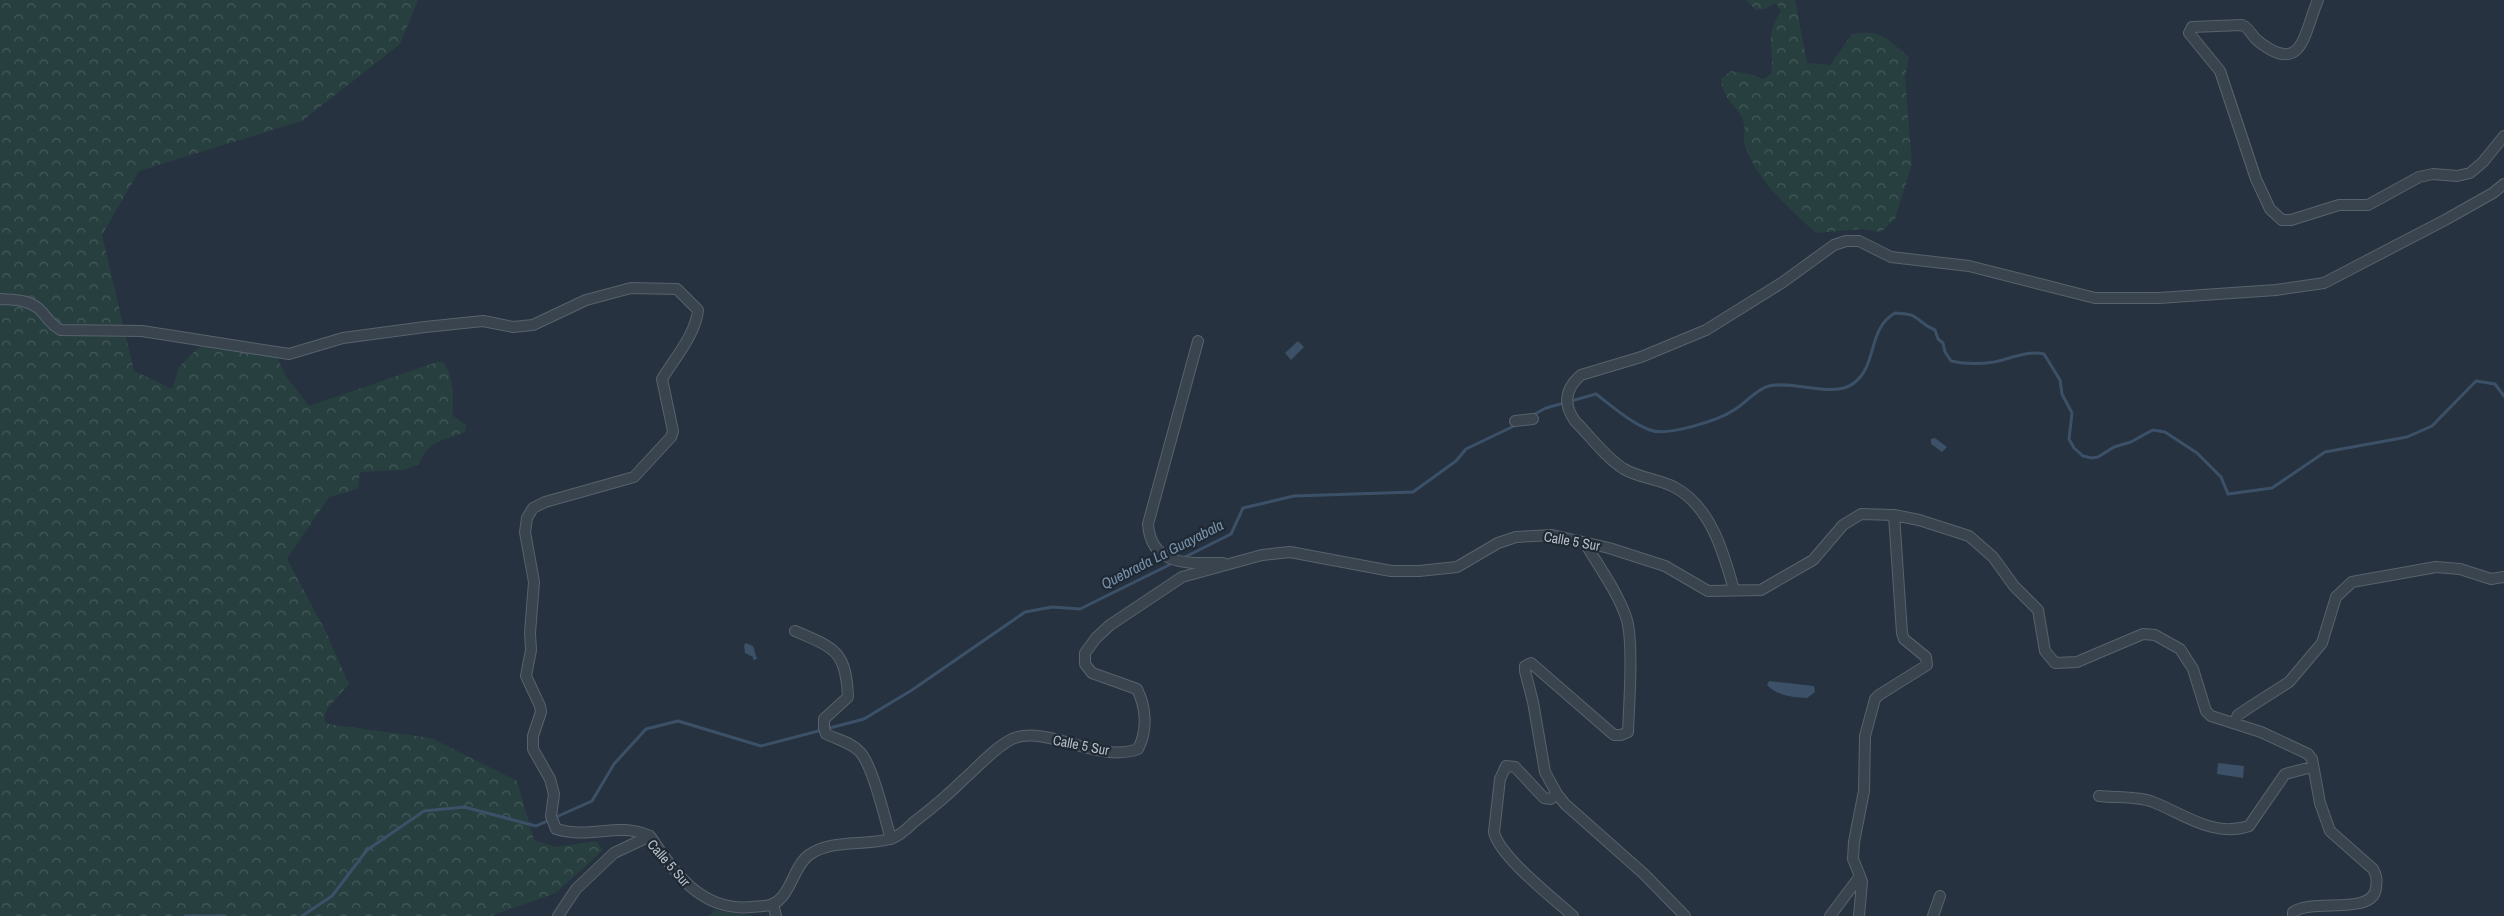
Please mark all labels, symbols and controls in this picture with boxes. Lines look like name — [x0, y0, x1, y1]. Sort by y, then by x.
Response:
water label: Quebrada La Guayabala — [1097, 514, 1227, 594]
street label: Calle 5 Sur — [1542, 527, 1602, 555]
street label: Calle 5 Sur — [1051, 731, 1111, 759]
street label: Calle 5 Sur — [644, 836, 695, 890]

